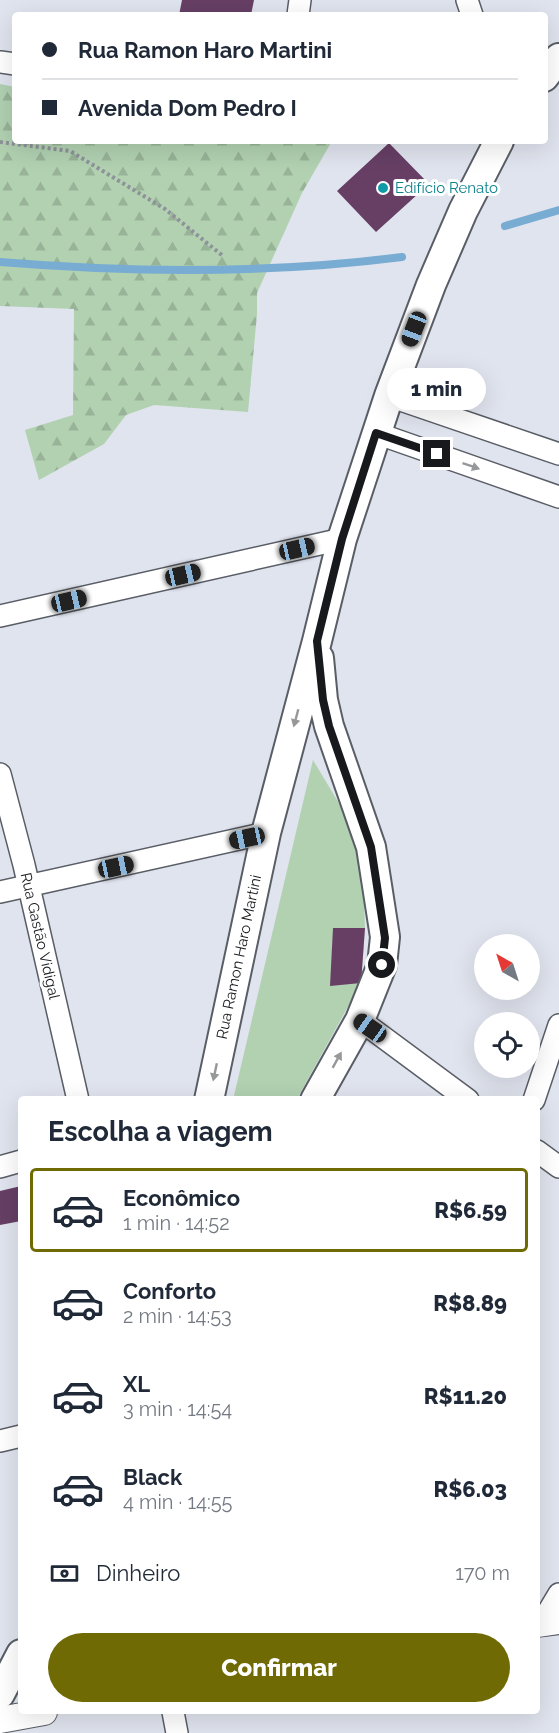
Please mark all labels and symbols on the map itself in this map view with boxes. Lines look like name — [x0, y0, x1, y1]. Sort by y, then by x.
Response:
place label: Edifício Renato — [395, 179, 498, 197]
marker: Edifício Renato — [376, 181, 390, 195]
car — [399, 309, 429, 349]
callout: 1 min — [388, 367, 486, 409]
route end — [423, 440, 450, 467]
one-way arrow — [462, 461, 480, 471]
car — [277, 536, 317, 562]
car — [163, 562, 203, 588]
car — [49, 588, 89, 614]
one-way arrow — [291, 709, 300, 727]
car — [228, 825, 266, 851]
car — [97, 854, 135, 880]
street label: Rua Gastão Vidigal — [17, 871, 64, 1002]
street label: Rua Ramon Haro Martini — [213, 873, 265, 1041]
north arrow — [474, 934, 540, 1000]
route start — [368, 951, 395, 978]
car — [350, 1010, 390, 1046]
one-way arrow — [332, 1051, 342, 1068]
one-way arrow — [209, 1062, 219, 1081]

